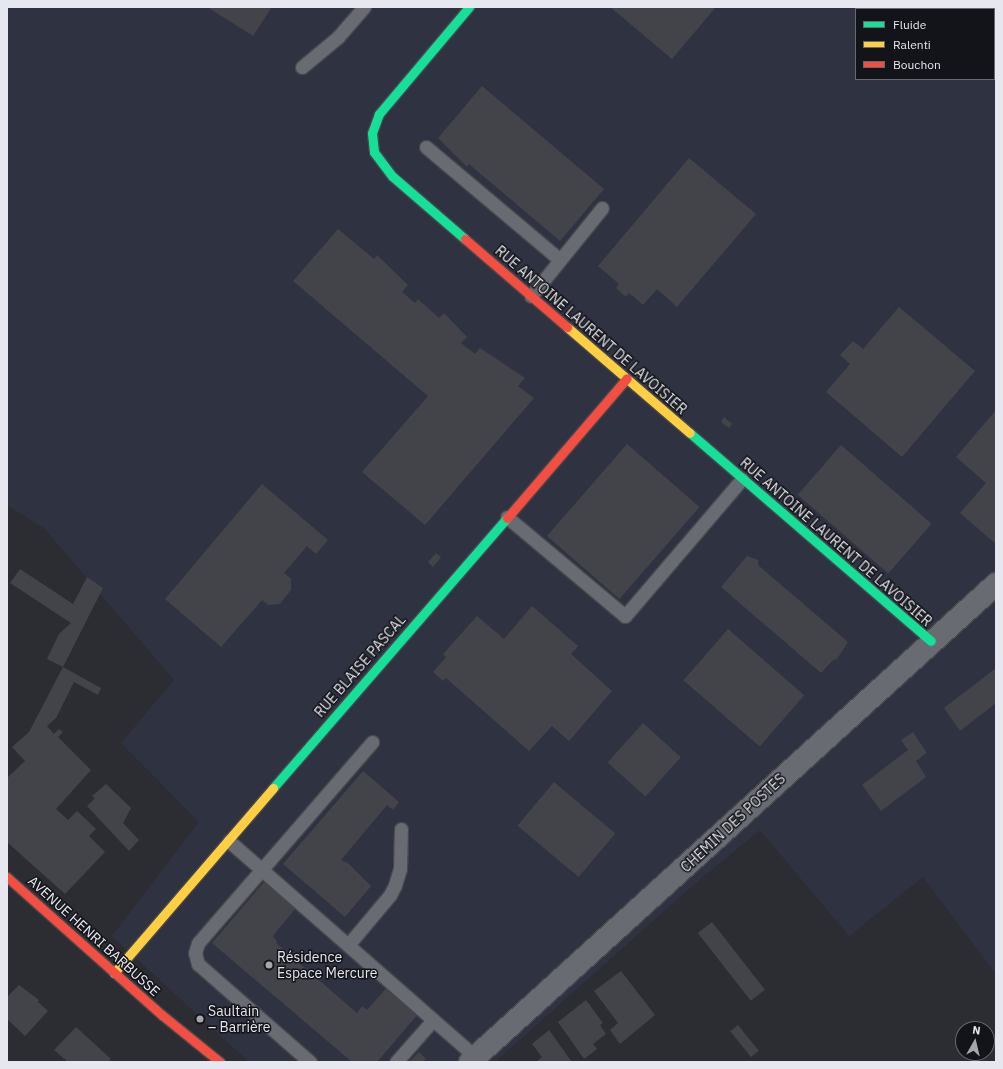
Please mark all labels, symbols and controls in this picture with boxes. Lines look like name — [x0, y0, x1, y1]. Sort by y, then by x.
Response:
legend — [855, 8, 995, 80]
text: Fluide — [893, 17, 926, 32]
text: Ralenti — [893, 37, 931, 52]
text: Bouchon — [893, 57, 941, 72]
street label: RUE ANTOINE LAURENT DE LAVOISIER — [492, 242, 690, 418]
street label: RUE ANTOINE LAURENT DE LAVOISIER — [737, 454, 935, 630]
street label: RUE BLAISE PASCAL — [311, 611, 409, 721]
street label: CHEMIN DES POSTES — [677, 770, 789, 876]
street label: AVENUE HENRI BARBUSSE — [25, 872, 163, 1000]
place label: Résidence Espace Mercure — [277, 949, 377, 982]
marker: Résidence Espace Mercure — [264, 960, 274, 970]
place label: Saultain – Barrière — [208, 1003, 270, 1036]
marker: Saultain – Barrière — [195, 1014, 205, 1024]
north arrow — [955, 1021, 995, 1061]
text: N — [972, 1023, 981, 1038]

